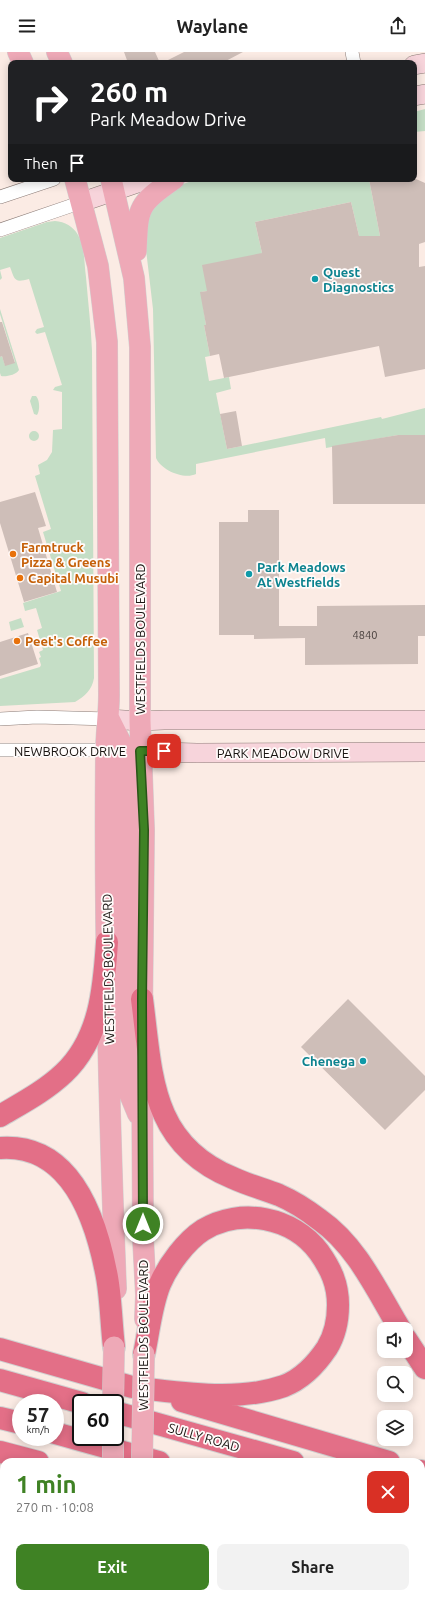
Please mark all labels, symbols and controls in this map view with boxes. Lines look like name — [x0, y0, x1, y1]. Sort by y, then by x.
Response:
icon: menu — [16, 15, 38, 37]
icon: share — [387, 15, 409, 37]
text: Waylane — [177, 16, 248, 36]
icon: right — [24, 76, 76, 128]
text: 260 m — [90, 76, 168, 107]
text: Park Meadow Drive — [90, 109, 246, 129]
icon: arrive — [66, 152, 88, 174]
text: Then — [24, 155, 58, 172]
place label: Quest Diagnostics — [323, 265, 394, 294]
marker: Quest Diagnostics — [310, 274, 320, 284]
place label: Farmtruck Pizza & Greens — [21, 540, 111, 569]
marker: Farmtruck Pizza & Greens — [8, 549, 18, 559]
place label: Park Meadows At Westfields — [257, 560, 346, 589]
street label: WESTFIELDS BOULEVARD — [133, 564, 147, 714]
marker: Park Meadows At Westfields — [244, 569, 254, 579]
place label: Capital Musubi — [28, 571, 119, 585]
marker: Capital Musubi — [15, 573, 25, 583]
house number: 4840 — [353, 629, 377, 641]
place label: Peet's Coffee — [25, 634, 108, 648]
marker: Peet's Coffee — [12, 636, 22, 646]
pin — [147, 734, 181, 768]
icon: arrive — [153, 740, 175, 762]
street label: NEWBROOK DRIVE — [14, 744, 126, 758]
street label: PARK MEADOW DRIVE — [217, 746, 349, 760]
street label: WESTFIELDS BOULEVARD — [100, 893, 116, 1045]
place label: Chenega — [302, 1054, 355, 1068]
marker: Chenega — [358, 1056, 368, 1066]
position arrow — [122, 1203, 164, 1245]
street label: WESTFIELDS BOULEVARD — [136, 1260, 150, 1410]
map controls — [377, 1322, 413, 1446]
button: sound — [377, 1322, 413, 1358]
button: search — [377, 1366, 413, 1402]
speed limit sign: 60 — [72, 1394, 124, 1446]
text: 57 — [27, 1403, 49, 1426]
button: layers — [377, 1410, 413, 1446]
street label: SULLY ROAD — [167, 1420, 241, 1454]
text: km/h — [26, 1424, 50, 1435]
text: 1 min — [16, 1471, 77, 1498]
button: close — [367, 1471, 409, 1513]
text: 270 m · 10:08 — [16, 1500, 94, 1514]
button: Exit — [16, 1544, 209, 1590]
button: Share — [217, 1544, 409, 1590]

